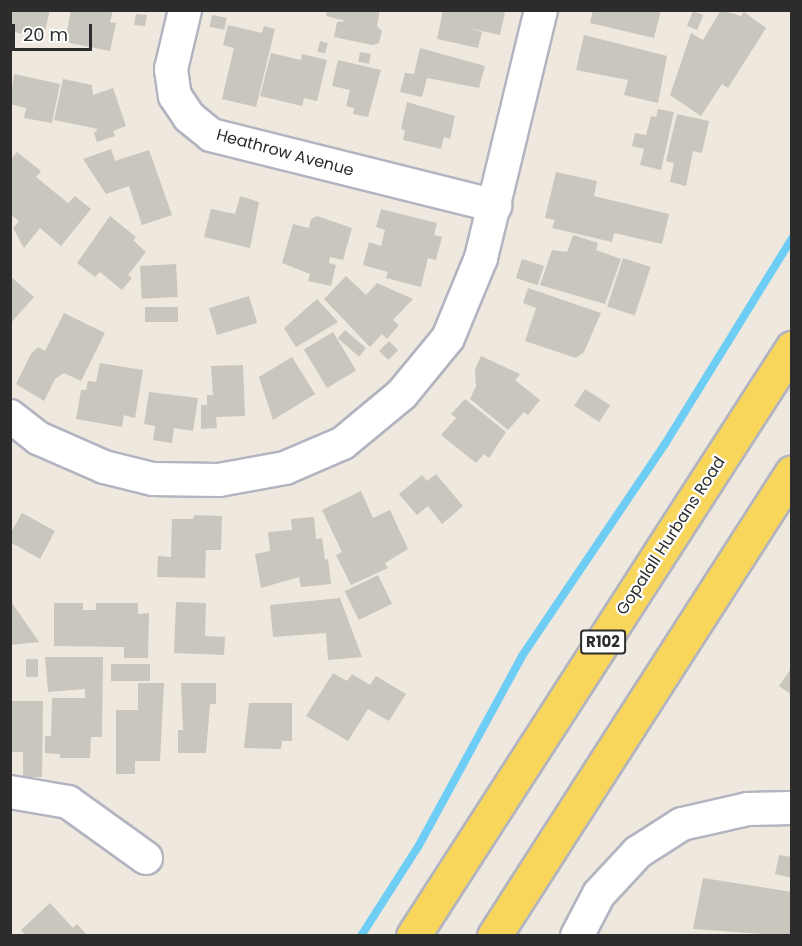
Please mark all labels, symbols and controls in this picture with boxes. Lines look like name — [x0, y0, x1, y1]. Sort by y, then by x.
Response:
scale bar — [15, 12, 94, 50]
text: 20 m — [23, 22, 68, 47]
street label: Heathrow Avenue — [214, 125, 356, 181]
street label: Gopalall Hurbans Road — [613, 453, 729, 619]
road number: R102 — [579, 630, 627, 654]

